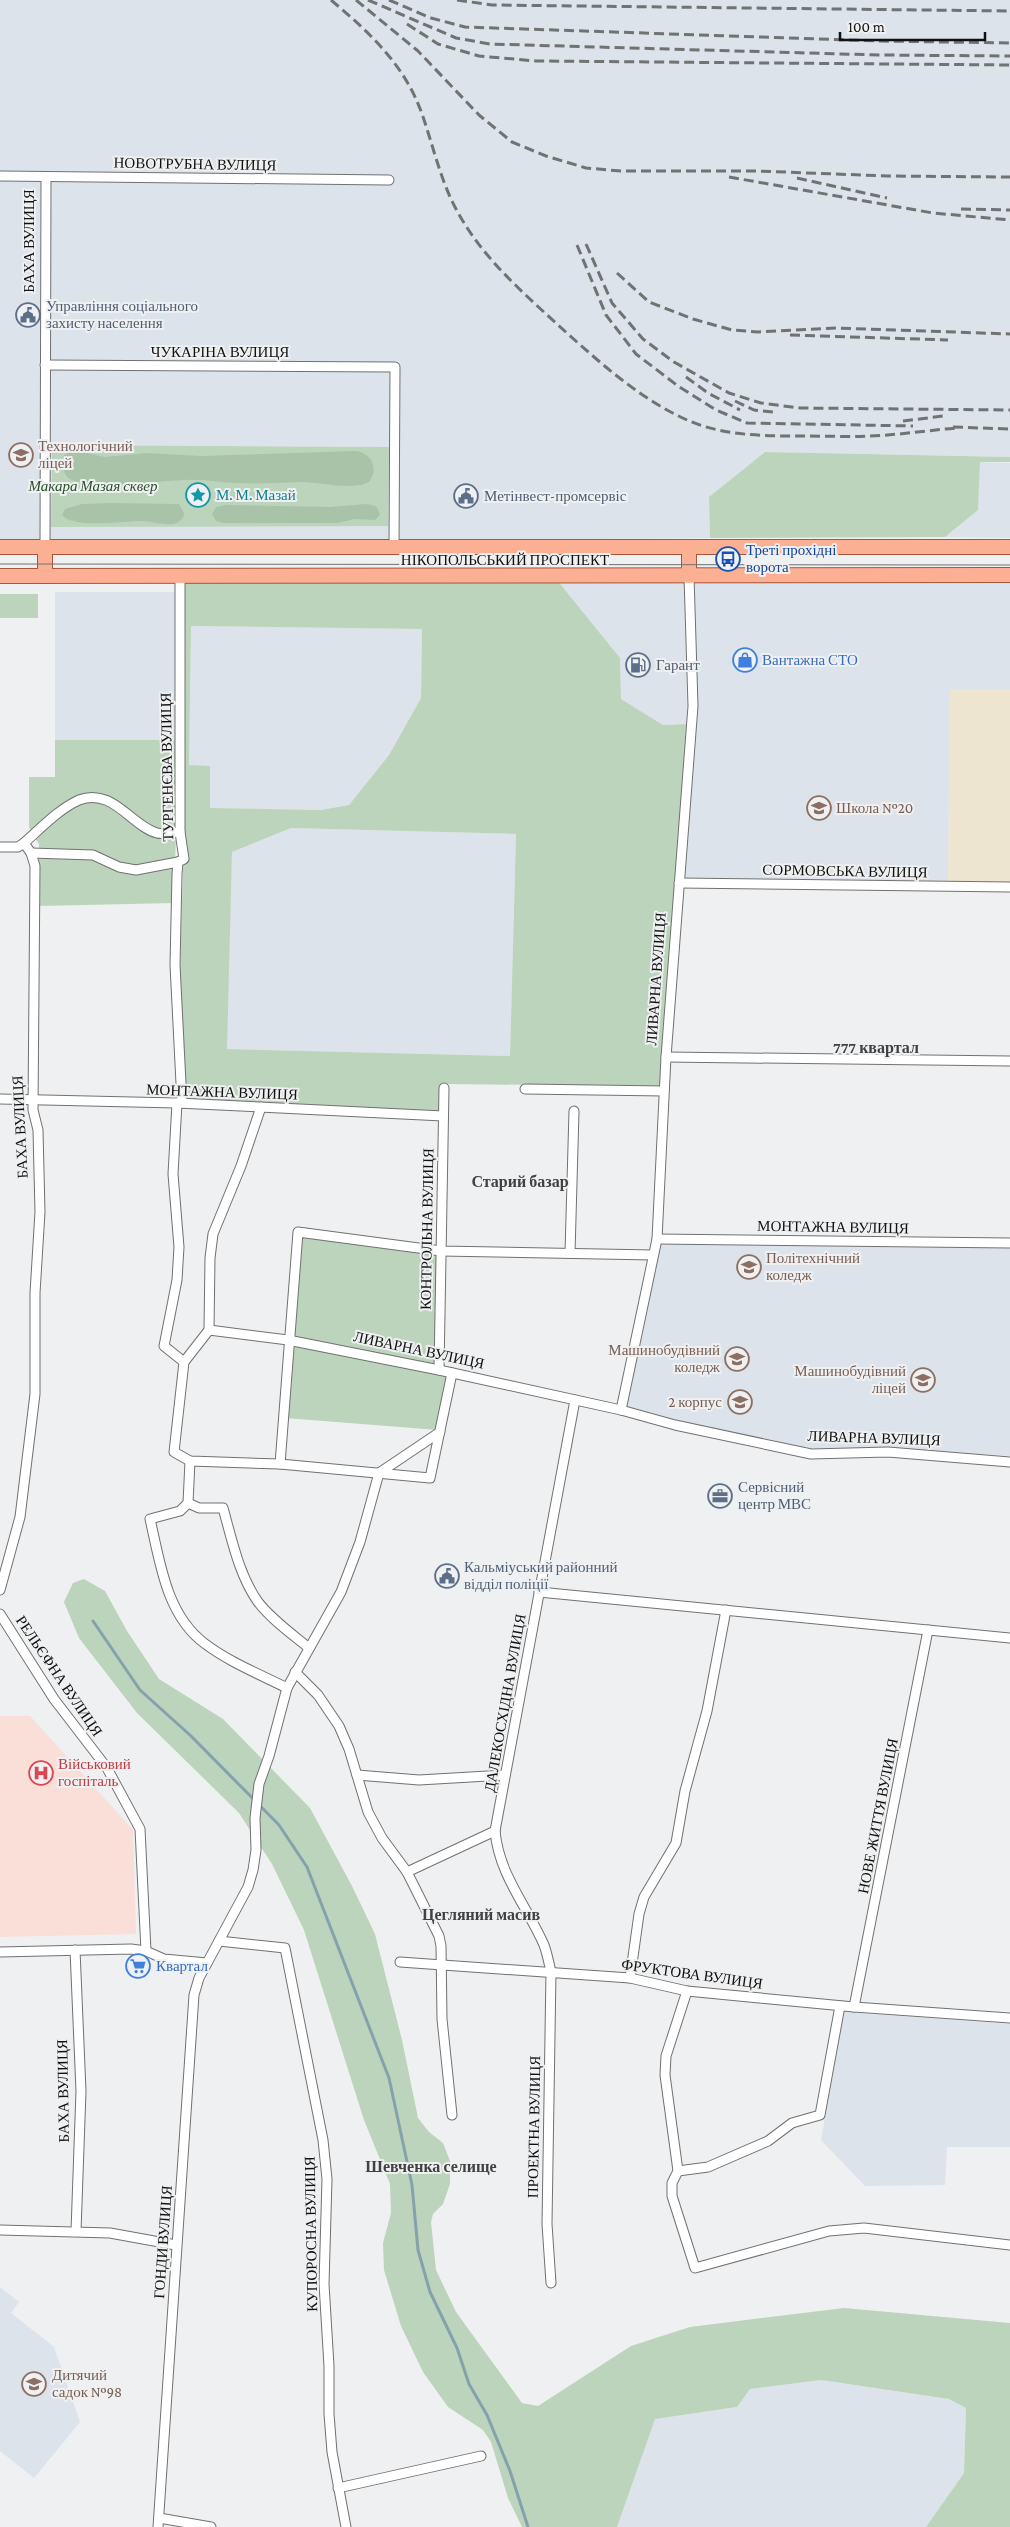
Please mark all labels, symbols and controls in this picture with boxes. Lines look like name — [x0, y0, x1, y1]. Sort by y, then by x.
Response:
scale bar — [840, 10, 985, 42]
text: 100 m — [848, 19, 885, 35]
street label: НОВОТРУБНА ВУЛИЦЯ — [113, 155, 277, 173]
street label: БАХА ВУЛИЦЯ — [21, 189, 37, 293]
place label: Управління соціального захисту населення — [46, 298, 198, 331]
public building icon: Управління соціального захисту населення — [15, 302, 41, 328]
street label: ЧУКАРІНА ВУЛИЦЯ — [151, 344, 289, 360]
place label: Технологічний ліцей — [38, 438, 133, 471]
school or university icon: Технологічний ліцей — [8, 442, 34, 468]
park label: Макара Мазая сквер — [27, 478, 158, 494]
place icon: М. М. Мазай — [185, 482, 211, 508]
public building icon: Метінвест-промсервіс — [453, 483, 479, 509]
place label: М. М. Мазай — [216, 487, 296, 503]
place label: Метінвест-промсервіс — [484, 488, 627, 504]
place label: Треті прохідні ворота — [746, 542, 836, 575]
bus stop icon: Треті прохідні ворота — [715, 546, 741, 572]
street label: НІКОПОЛЬСЬКИЙ ПРОСПЕКТ — [401, 552, 609, 568]
shop icon: Вантажна СТО — [732, 647, 758, 673]
fuel station icon: Гарант — [625, 652, 651, 678]
place label: Вантажна СТО — [762, 652, 858, 668]
place label: Гарант — [656, 657, 700, 673]
street label: ТУРГЕНЄВА ВУЛИЦЯ — [158, 692, 176, 842]
school or university icon: Школа №20 — [806, 795, 832, 821]
place label: Школа №20 — [836, 800, 913, 816]
street label: СОРМОВСЬКА ВУЛИЦЯ — [762, 862, 928, 880]
street label: ЛИВАРНА ВУЛИЦЯ — [643, 912, 669, 1046]
district label: 777 квартал — [833, 1039, 919, 1057]
street label: БАХА ВУЛИЦЯ — [9, 1075, 31, 1179]
street label: МОНТАЖНА ВУЛИЦЯ — [146, 1081, 298, 1103]
street label: КОНТРОЛЬНА ВУЛИЦЯ — [418, 1148, 436, 1310]
district label: Старий базар — [471, 1173, 569, 1191]
street label: МОНТАЖНА ВУЛИЦЯ — [757, 1218, 909, 1236]
place label: Політехнічний коледж — [766, 1250, 860, 1283]
school or university icon: Політехнічний коледж — [736, 1254, 762, 1280]
street label: ЛИВАРНА ВУЛИЦЯ — [352, 1328, 486, 1372]
place label: Машинобудівний коледж — [608, 1342, 721, 1375]
school or university icon: Машинобудівний коледж — [724, 1346, 750, 1372]
place label: Машинобудівний ліцей — [794, 1363, 906, 1396]
school or university icon: Машинобудівний ліцей — [910, 1367, 936, 1393]
school or university icon: 2 корпус — [727, 1389, 753, 1415]
place label: 2 корпус — [668, 1394, 722, 1410]
street label: ЛИВАРНА ВУЛИЦЯ — [807, 1428, 941, 1448]
place label: Сервісний центр МВС — [738, 1479, 811, 1512]
office icon: Сервісний центр МВС — [707, 1483, 733, 1509]
place label: Кальміуський районний відділ поліції — [464, 1559, 618, 1592]
public building icon: Кальміуський районний відділ поліції — [434, 1563, 460, 1589]
street label: РЕЛЬЄФНА ВУЛИЦЯ — [13, 1613, 105, 1739]
street label: ДАЛЕКОСХІДНА ВУЛИЦЯ — [481, 1613, 529, 1793]
street label: НОВЕ ЖИТТЯ ВУЛИЦЯ — [855, 1737, 901, 1895]
place label: Військовий госпіталь — [58, 1756, 131, 1789]
hospital icon: Військовий госпіталь — [28, 1760, 54, 1786]
district label: Цегляний масив — [422, 1906, 540, 1924]
supermarket icon: Квартал — [125, 1953, 151, 1979]
street label: ФРУКТОВА ВУЛИЦЯ — [620, 1956, 764, 1992]
place label: Квартал — [156, 1958, 208, 1974]
street label: БАХА ВУЛИЦЯ — [54, 2039, 72, 2143]
street label: ПРОЕКТНА ВУЛИЦЯ — [525, 2056, 543, 2198]
street label: КУПОРОСНА ВУЛИЦЯ — [302, 2156, 320, 2312]
district label: Шевченка селище — [365, 2158, 497, 2175]
street label: ГОНДИ ВУЛИЦЯ — [151, 2185, 175, 2299]
place label: Дитячий садок №98 — [52, 2367, 122, 2400]
school or university icon: Дитячий садок №98 — [21, 2371, 47, 2397]

